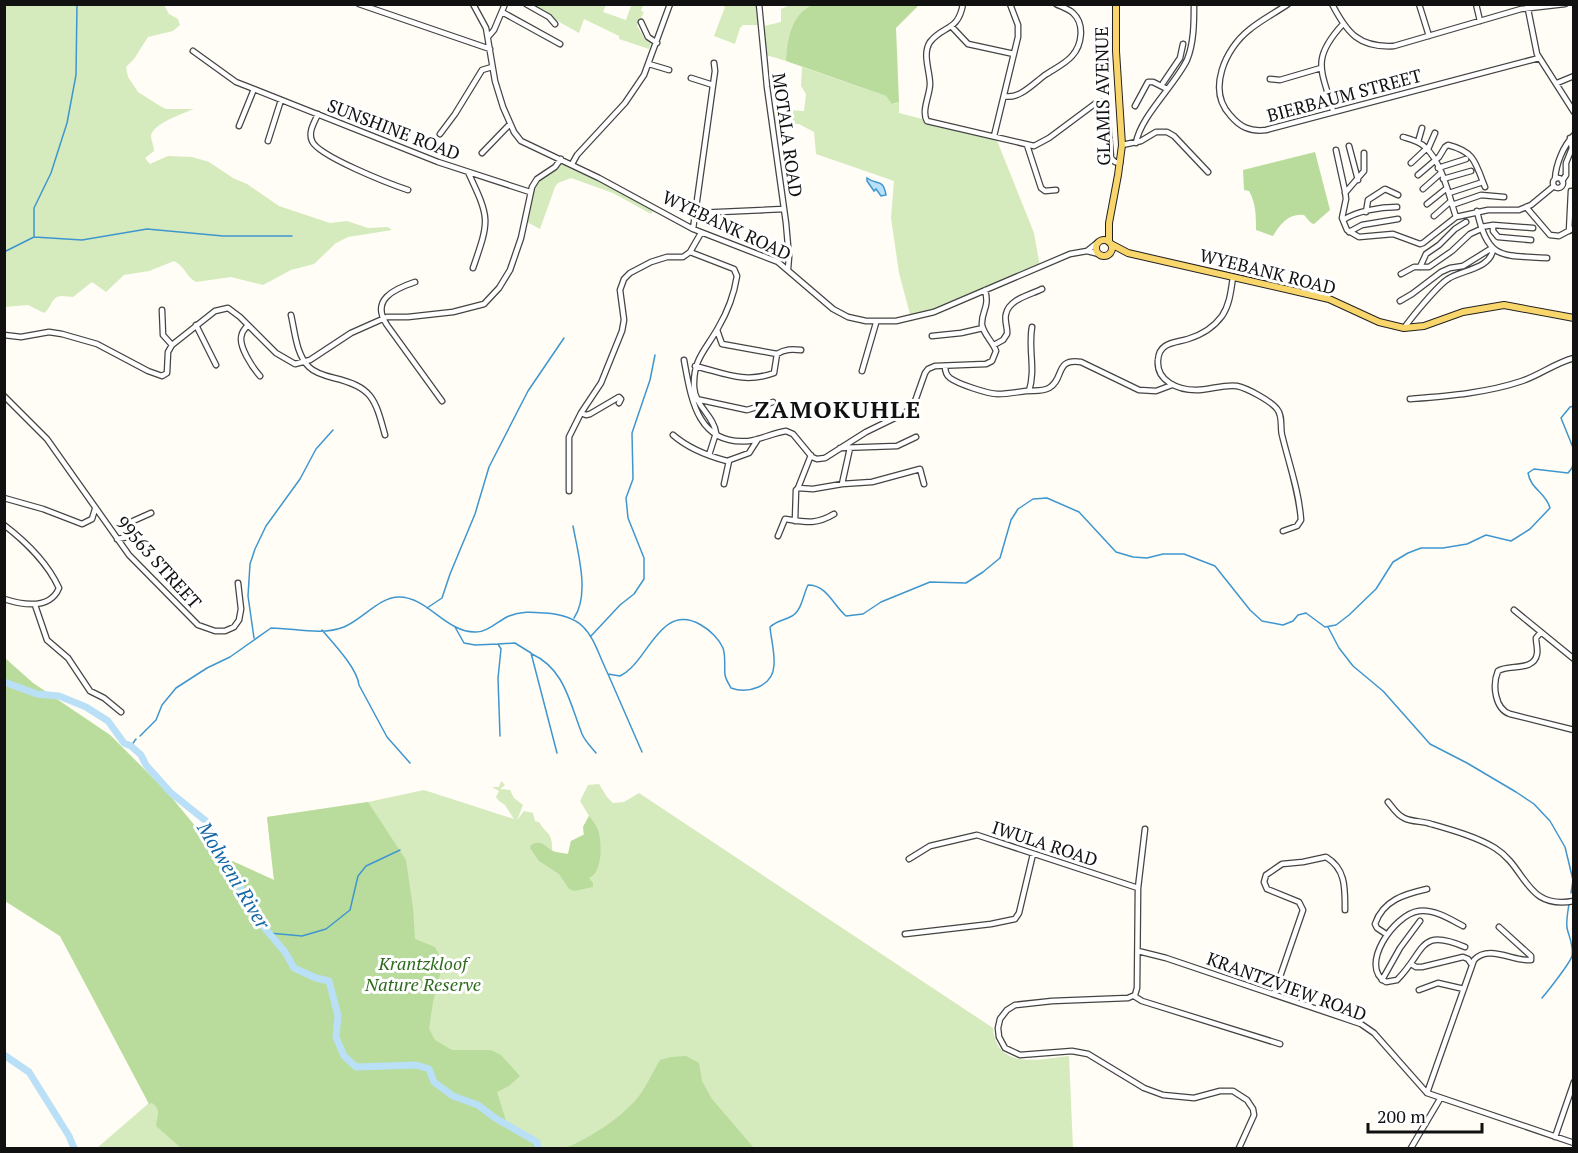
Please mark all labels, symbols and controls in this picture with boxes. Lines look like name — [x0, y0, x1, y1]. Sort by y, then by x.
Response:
street label: GLAMIS AVENUE — [1089, 26, 1115, 166]
street label: BIERBAUM STREET — [1264, 63, 1424, 127]
street label: MOTALA ROAD — [767, 71, 809, 199]
street label: SUNSHINE ROAD — [324, 93, 464, 165]
street label: WYEBANK ROAD — [659, 185, 795, 265]
street label: WYEBANK ROAD — [1197, 242, 1339, 300]
district label: ZAMOKUHLE — [754, 393, 922, 425]
street label: 99563 STREET — [111, 511, 207, 613]
street label: IWULA ROAD — [989, 815, 1101, 871]
water label: Molweni River — [191, 816, 277, 935]
street label: KRANTZVIEW ROAD — [1204, 946, 1370, 1026]
park label: Krantzkloof Nature Reserve — [364, 951, 481, 996]
scale bar — [1368, 1096, 1482, 1134]
text: 200 m — [1377, 1104, 1426, 1128]

